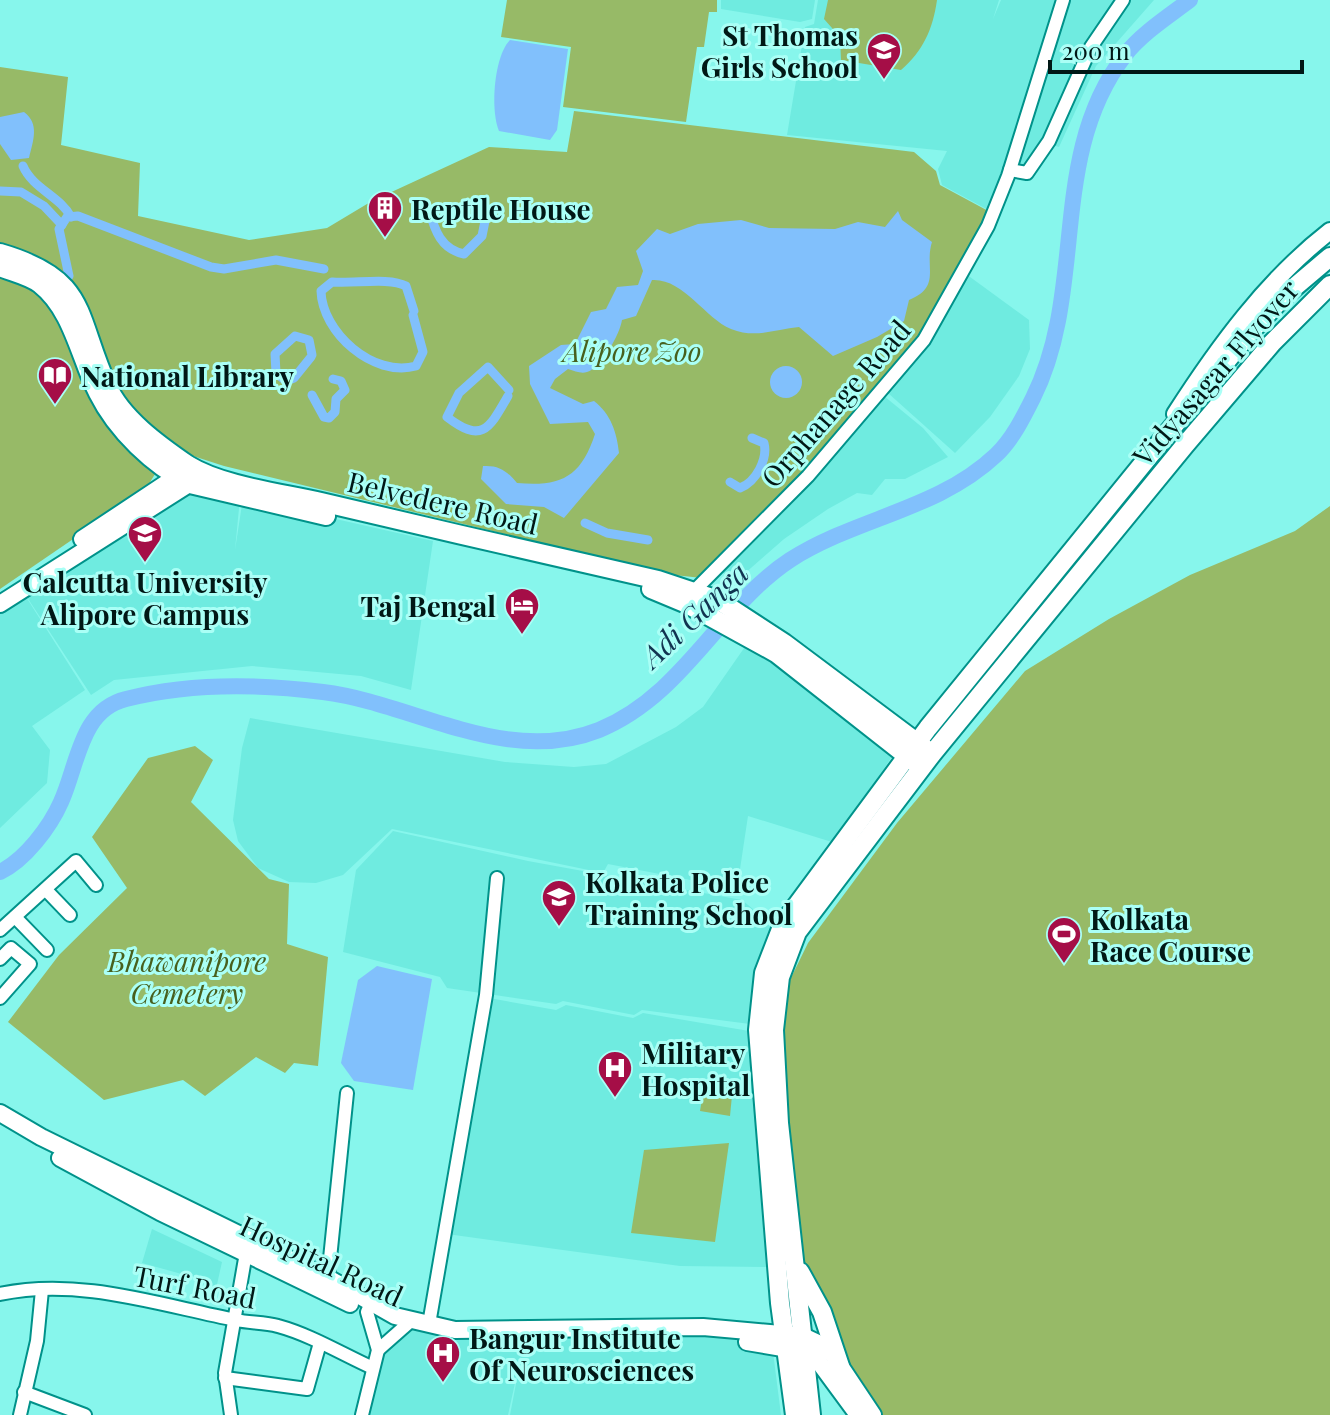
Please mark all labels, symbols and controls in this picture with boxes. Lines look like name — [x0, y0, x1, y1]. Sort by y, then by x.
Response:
place label: St Thomas Girls School — [701, 16, 858, 85]
scale bar — [1050, 24, 1302, 74]
school or university icon: St Thomas Girls School — [865, 31, 903, 81]
text: 200 m — [1062, 34, 1130, 66]
building icon: Reptile House — [366, 189, 404, 239]
place label: Reptile House — [411, 190, 591, 227]
street label: Vidyasagar Flyover — [1123, 270, 1307, 474]
street label: Orphanage Road — [752, 312, 918, 494]
park label: Alipore Zoo — [560, 332, 701, 369]
library icon: National Library — [36, 356, 74, 406]
place label: National Library — [81, 357, 295, 394]
street label: Belvedere Road — [344, 462, 542, 542]
school or university icon: Calcutta University Alipore Campus — [126, 514, 164, 564]
water label: Adi Ganga — [629, 553, 757, 677]
place label: Calcutta University Alipore Campus — [22, 563, 268, 632]
hotel icon: Taj Bengal — [503, 586, 541, 636]
place label: Taj Bengal — [361, 587, 496, 624]
place label: Kolkata Police Training School — [585, 863, 793, 932]
school or university icon: Kolkata Police Training School — [540, 878, 578, 928]
place label: Kolkata Race Course — [1090, 900, 1251, 969]
sports icon: Kolkata Race Course — [1045, 915, 1083, 965]
park label: Bhawanipore Cemetery — [107, 942, 266, 1011]
place label: Military Hospital — [641, 1034, 751, 1103]
hospital icon: Military Hospital — [596, 1049, 634, 1099]
street label: Hospital Road — [235, 1206, 409, 1314]
street label: Turf Road — [131, 1256, 259, 1316]
place label: Bangur Institute Of Neurosciences — [469, 1319, 694, 1388]
hospital icon: Bangur Institute Of Neurosciences — [424, 1334, 462, 1384]

